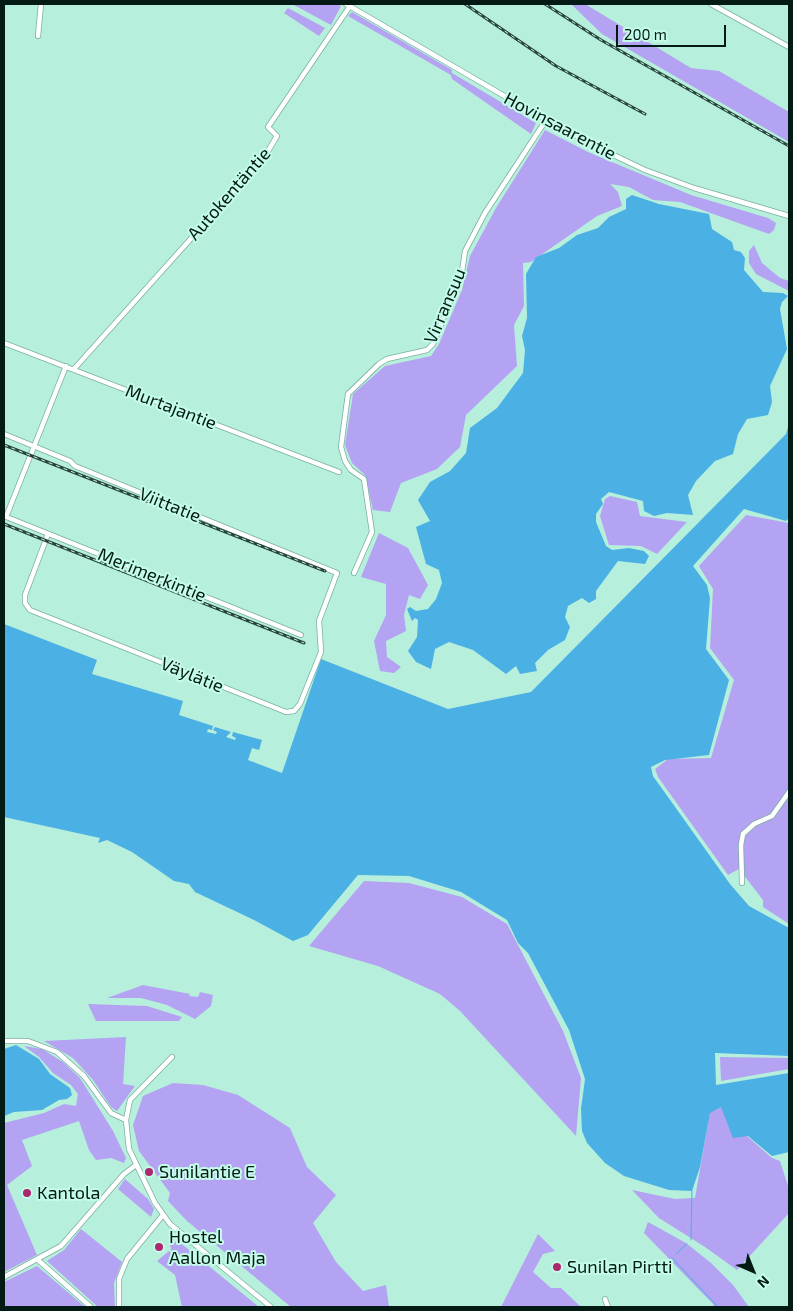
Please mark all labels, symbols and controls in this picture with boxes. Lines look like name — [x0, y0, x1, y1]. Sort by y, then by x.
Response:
scale bar — [618, 15, 728, 47]
text: 200 m — [624, 25, 667, 43]
street label: Hovinsaarentie — [500, 87, 620, 165]
street label: Autokentäntie — [183, 143, 275, 245]
street label: Virransuu — [419, 265, 471, 347]
street label: Murtajantie — [122, 380, 220, 434]
street label: Viittatie — [136, 483, 204, 527]
street label: Merimerkintie — [95, 543, 209, 607]
street label: Väylätie — [157, 653, 227, 697]
place label: Sunilantie E — [159, 1161, 255, 1183]
marker: Sunilantie E — [143, 1166, 155, 1178]
place label: Kantola — [37, 1182, 100, 1204]
marker: Kantola — [21, 1187, 33, 1199]
place label: Hostel Aallon Maja — [169, 1226, 266, 1268]
marker: Hostel Aallon Maja — [153, 1241, 165, 1253]
north arrow — [728, 1246, 778, 1296]
place label: Sunilan Pirtti — [567, 1256, 672, 1278]
marker: Sunilan Pirtti — [551, 1261, 563, 1273]
text: N — [754, 1273, 773, 1292]

